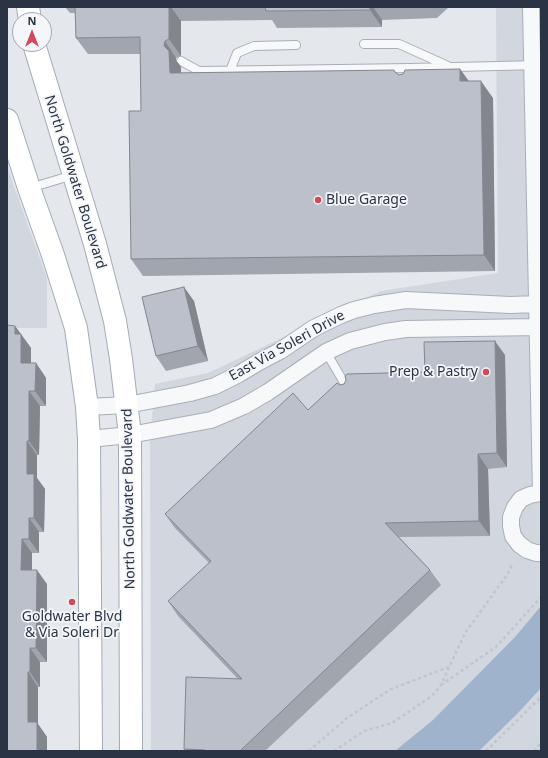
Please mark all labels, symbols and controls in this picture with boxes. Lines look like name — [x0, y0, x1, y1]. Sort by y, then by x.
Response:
north arrow — [12, 12, 52, 52]
text: N — [28, 13, 36, 28]
street label: North Goldwater Boulevard — [41, 93, 109, 271]
place label: Blue Garage — [326, 192, 407, 208]
marker: Blue Garage — [313, 195, 323, 205]
street label: East Via Soleri Drive — [226, 307, 348, 385]
place label: Prep & Pastry — [389, 364, 478, 380]
marker: Prep & Pastry — [481, 367, 491, 377]
street label: North Goldwater Boulevard — [119, 408, 139, 590]
marker: Goldwater Blvd & Via Soleri Dr — [67, 597, 77, 607]
place label: Goldwater Blvd & Via Soleri Dr — [22, 609, 122, 642]

